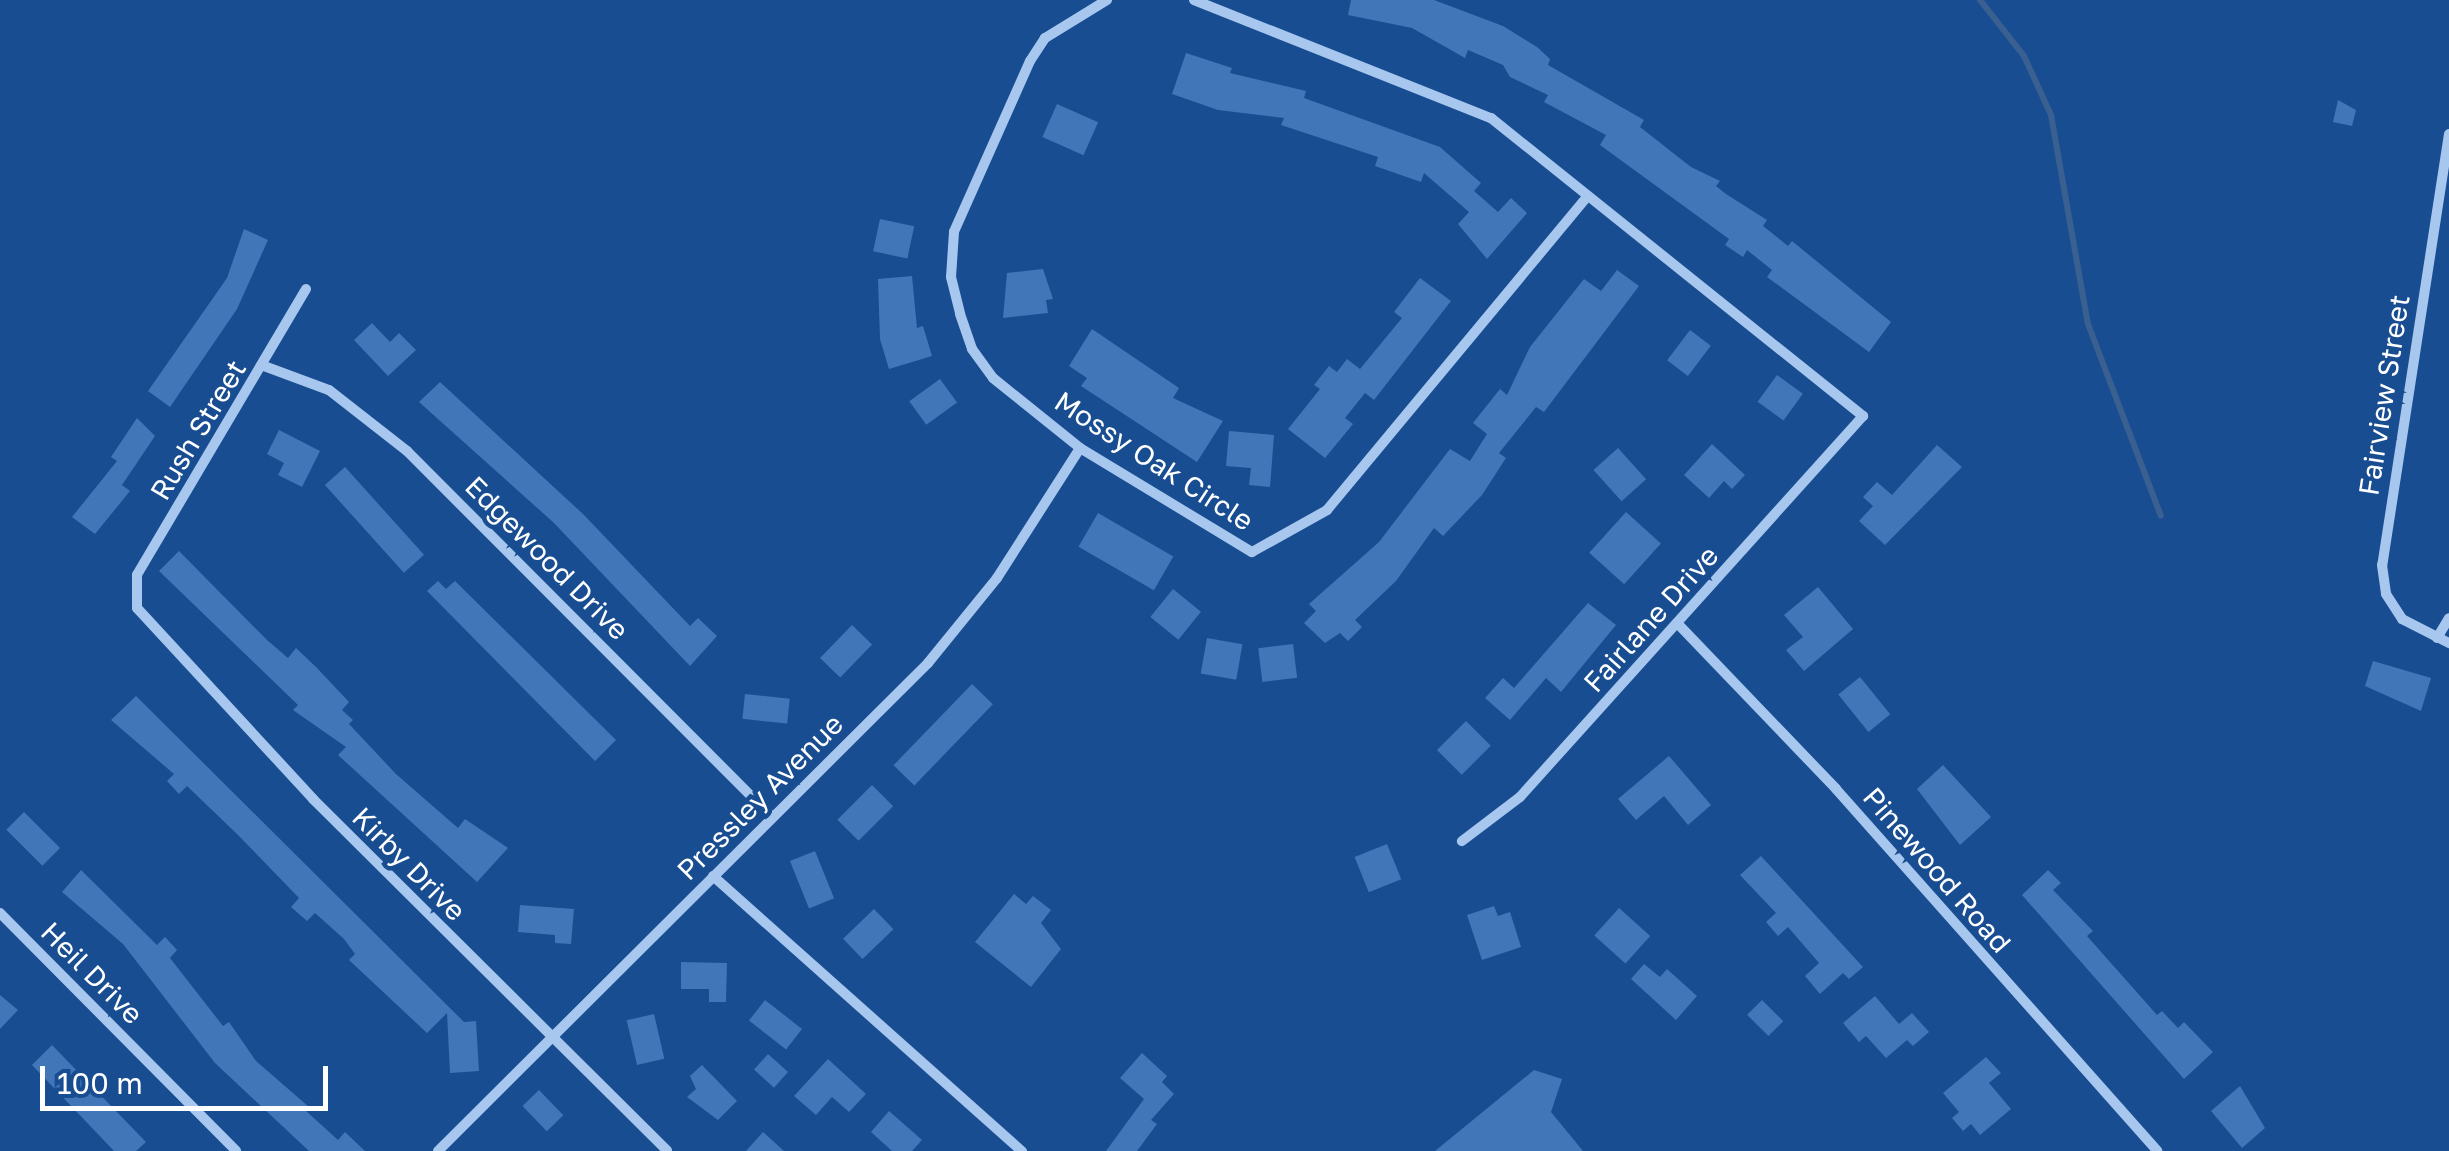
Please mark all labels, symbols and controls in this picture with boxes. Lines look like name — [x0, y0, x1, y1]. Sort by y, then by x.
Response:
street label: Fairview Street — [2352, 292, 2416, 498]
street label: Rush Street — [143, 354, 253, 506]
street label: Mossy Oak Circle — [1048, 384, 1260, 538]
street label: Edgewood Drive — [458, 469, 636, 647]
street label: Fairlane Drive — [1577, 539, 1725, 699]
street label: Pressley Avenue — [670, 707, 850, 887]
street label: Pinewood Road — [1856, 781, 2018, 959]
street label: Kirby Drive — [345, 800, 473, 928]
street label: Heil Drive — [34, 915, 150, 1031]
scale bar — [45, 1046, 332, 1108]
text: 100 m — [57, 1065, 143, 1101]

